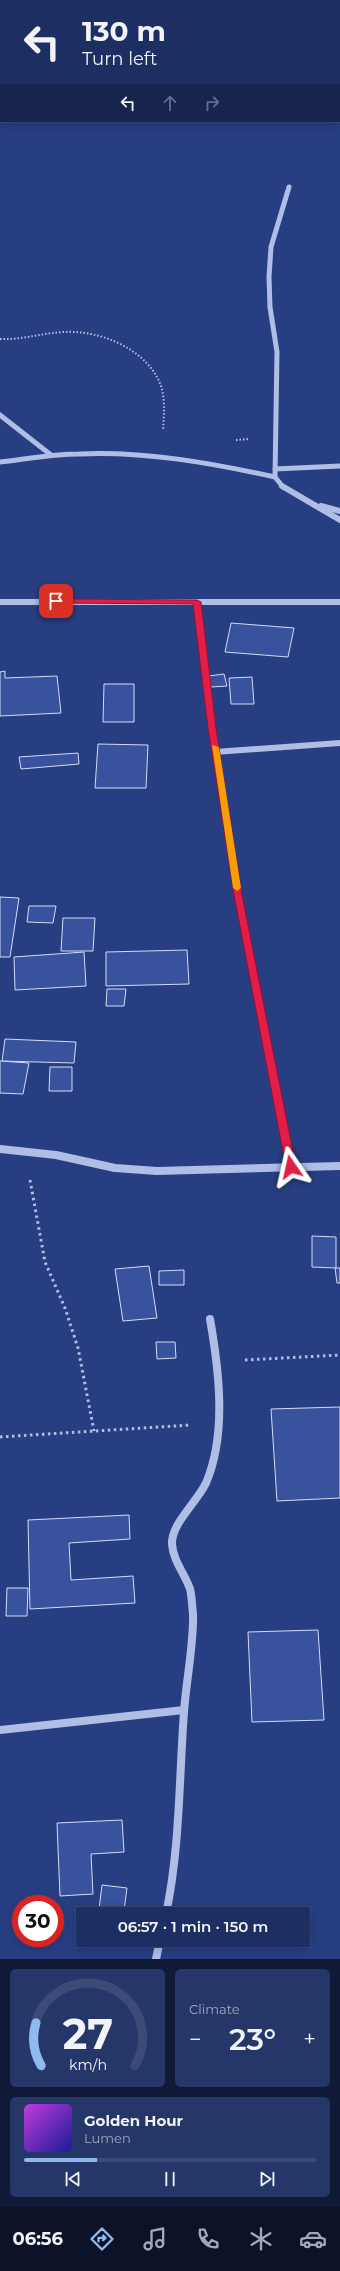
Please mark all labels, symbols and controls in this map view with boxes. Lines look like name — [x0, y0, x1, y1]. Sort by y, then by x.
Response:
text: 130 m — [82, 14, 166, 48]
icon: left — [16, 16, 68, 68]
text: Turn left — [82, 48, 157, 70]
icon: left — [117, 92, 139, 114]
icon: ahead — [159, 92, 181, 114]
icon: right — [201, 92, 223, 114]
pin — [39, 584, 73, 618]
icon: arrive — [45, 590, 67, 612]
position arrow — [270, 1146, 312, 1188]
speed limit sign: 30 — [12, 1895, 64, 1947]
text: 06:57 · 1 min · 150 m — [118, 1917, 268, 1936]
text: Climate — [189, 2001, 240, 2017]
text: 27 — [62, 2009, 113, 2059]
text: 23° — [229, 2021, 276, 2058]
text: − — [189, 2026, 202, 2053]
text: + — [303, 2026, 316, 2053]
text: km/h — [68, 2056, 107, 2074]
text: Golden Hour — [84, 2111, 183, 2130]
text: Lumen — [84, 2130, 131, 2146]
icon: previous — [62, 2168, 84, 2190]
icon: pause — [159, 2168, 181, 2190]
icon: next — [256, 2168, 278, 2190]
icon: directions — [88, 2225, 116, 2253]
icon: music — [141, 2225, 169, 2253]
icon: phone — [194, 2225, 222, 2253]
icon: climate — [247, 2225, 275, 2253]
icon: car — [299, 2225, 327, 2253]
text: 06:56 — [12, 2228, 63, 2250]

